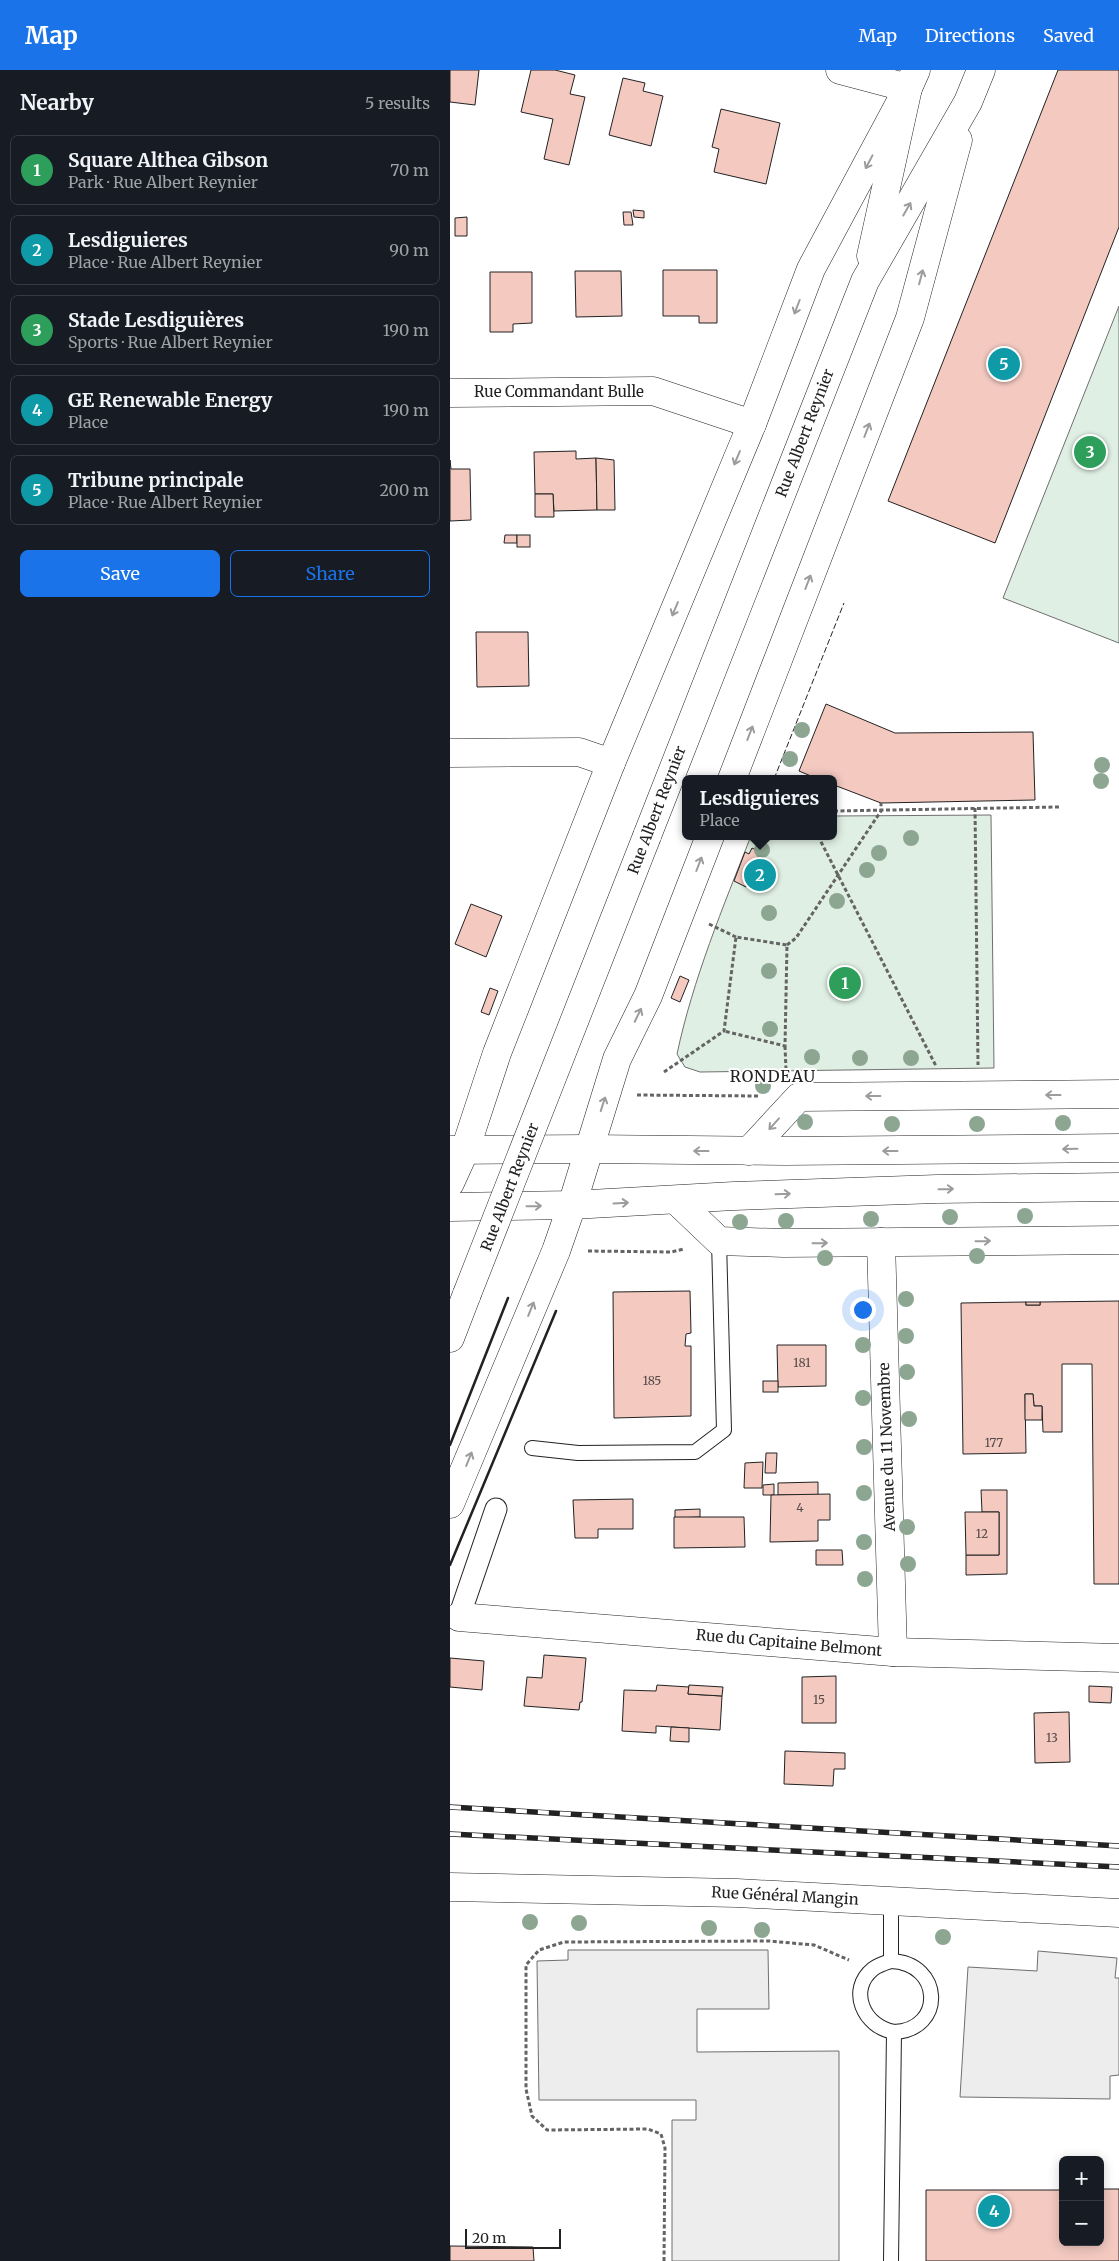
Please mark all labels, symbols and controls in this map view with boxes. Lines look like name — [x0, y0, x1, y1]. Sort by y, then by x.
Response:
text: Map — [25, 20, 78, 51]
text: Map — [859, 24, 897, 47]
text: Directions — [925, 24, 1015, 47]
text: Saved — [1043, 24, 1094, 47]
text: Nearby — [20, 89, 94, 116]
text: 5 results — [365, 93, 430, 113]
text: Square Althea Gibson — [68, 148, 268, 172]
one-way arrow — [864, 154, 873, 169]
text: 1 — [33, 160, 41, 180]
text: 70 m — [390, 160, 429, 180]
text: Park · Rue Albert Reynier — [68, 172, 258, 192]
one-way arrow — [902, 201, 912, 216]
text: Lesdiguieres — [68, 228, 188, 252]
text: 2 — [32, 240, 42, 260]
text: 90 m — [389, 240, 429, 260]
text: Place · Rue Albert Reynier — [68, 252, 262, 272]
one-way arrow — [917, 270, 926, 286]
one-way arrow — [792, 299, 801, 314]
text: Stade Lesdiguières — [68, 308, 244, 332]
text: 3 — [32, 320, 42, 340]
text: 190 m — [383, 320, 429, 340]
text: Sports · Rue Albert Reynier — [68, 332, 273, 352]
pin: 5 — [988, 345, 1020, 383]
street label: Rue Albert Reynier — [771, 366, 838, 500]
street label: Rue Commandant Bulle — [474, 382, 644, 401]
text: GE Renewable Energy — [68, 388, 272, 412]
text: 4 — [32, 400, 42, 420]
text: 190 m — [383, 400, 429, 420]
text: Place — [68, 412, 108, 432]
one-way arrow — [863, 423, 872, 438]
pin: 3 — [1074, 433, 1106, 471]
one-way arrow — [732, 451, 741, 466]
text: Tribune principale — [68, 468, 244, 492]
text: 5 — [32, 480, 42, 500]
text: 200 m — [379, 480, 429, 500]
text: Place · Rue Albert Reynier — [68, 492, 262, 512]
button: Save — [20, 550, 220, 597]
button: Share — [230, 550, 430, 597]
one-way arrow — [804, 575, 814, 590]
one-way arrow — [670, 601, 679, 616]
one-way arrow — [746, 726, 755, 741]
street label: Rue Albert Reynier — [623, 743, 690, 877]
popup — [682, 775, 837, 840]
text: Lesdiguieres — [700, 786, 819, 810]
text: Place — [700, 810, 740, 830]
pin: 2 — [744, 856, 776, 894]
one-way arrow — [695, 857, 704, 872]
pin: 1 — [829, 964, 861, 1002]
one-way arrow — [634, 1008, 644, 1023]
district label: RONDEAU — [730, 1066, 816, 1086]
one-way arrow — [1045, 1090, 1062, 1100]
one-way arrow — [865, 1091, 882, 1101]
one-way arrow — [599, 1097, 608, 1112]
one-way arrow — [768, 1117, 780, 1130]
street label: Rue Albert Reynier — [476, 1120, 543, 1254]
one-way arrow — [1063, 1144, 1079, 1154]
one-way arrow — [693, 1146, 709, 1156]
one-way arrow — [883, 1146, 899, 1156]
one-way arrow — [937, 1184, 953, 1194]
one-way arrow — [775, 1190, 791, 1199]
one-way arrow — [613, 1199, 629, 1208]
one-way arrow — [525, 1201, 541, 1211]
one-way arrow — [974, 1236, 990, 1246]
one-way arrow — [812, 1238, 828, 1248]
your location — [850, 1297, 876, 1323]
one-way arrow — [526, 1302, 536, 1317]
house number: 181 — [793, 1355, 811, 1370]
street label: Avenue du 11 Novembre — [874, 1362, 899, 1533]
house number: 185 — [643, 1373, 661, 1388]
house number: 177 — [985, 1435, 1003, 1450]
one-way arrow — [464, 1452, 474, 1467]
house number: 4 — [796, 1500, 804, 1515]
house number: 12 — [976, 1526, 988, 1541]
street label: Rue du Capitaine Belmont — [695, 1625, 883, 1660]
house number: 15 — [813, 1692, 825, 1707]
house number: 13 — [1046, 1730, 1058, 1745]
street label: Rue Général Mangin — [711, 1882, 859, 1909]
map controls — [1059, 2156, 1104, 2246]
button: + — [1059, 2156, 1104, 2201]
pin: 4 — [978, 2192, 1010, 2230]
button: − — [1059, 2201, 1104, 2246]
scale bar — [465, 2226, 561, 2249]
text: 20 m — [472, 2229, 506, 2247]

